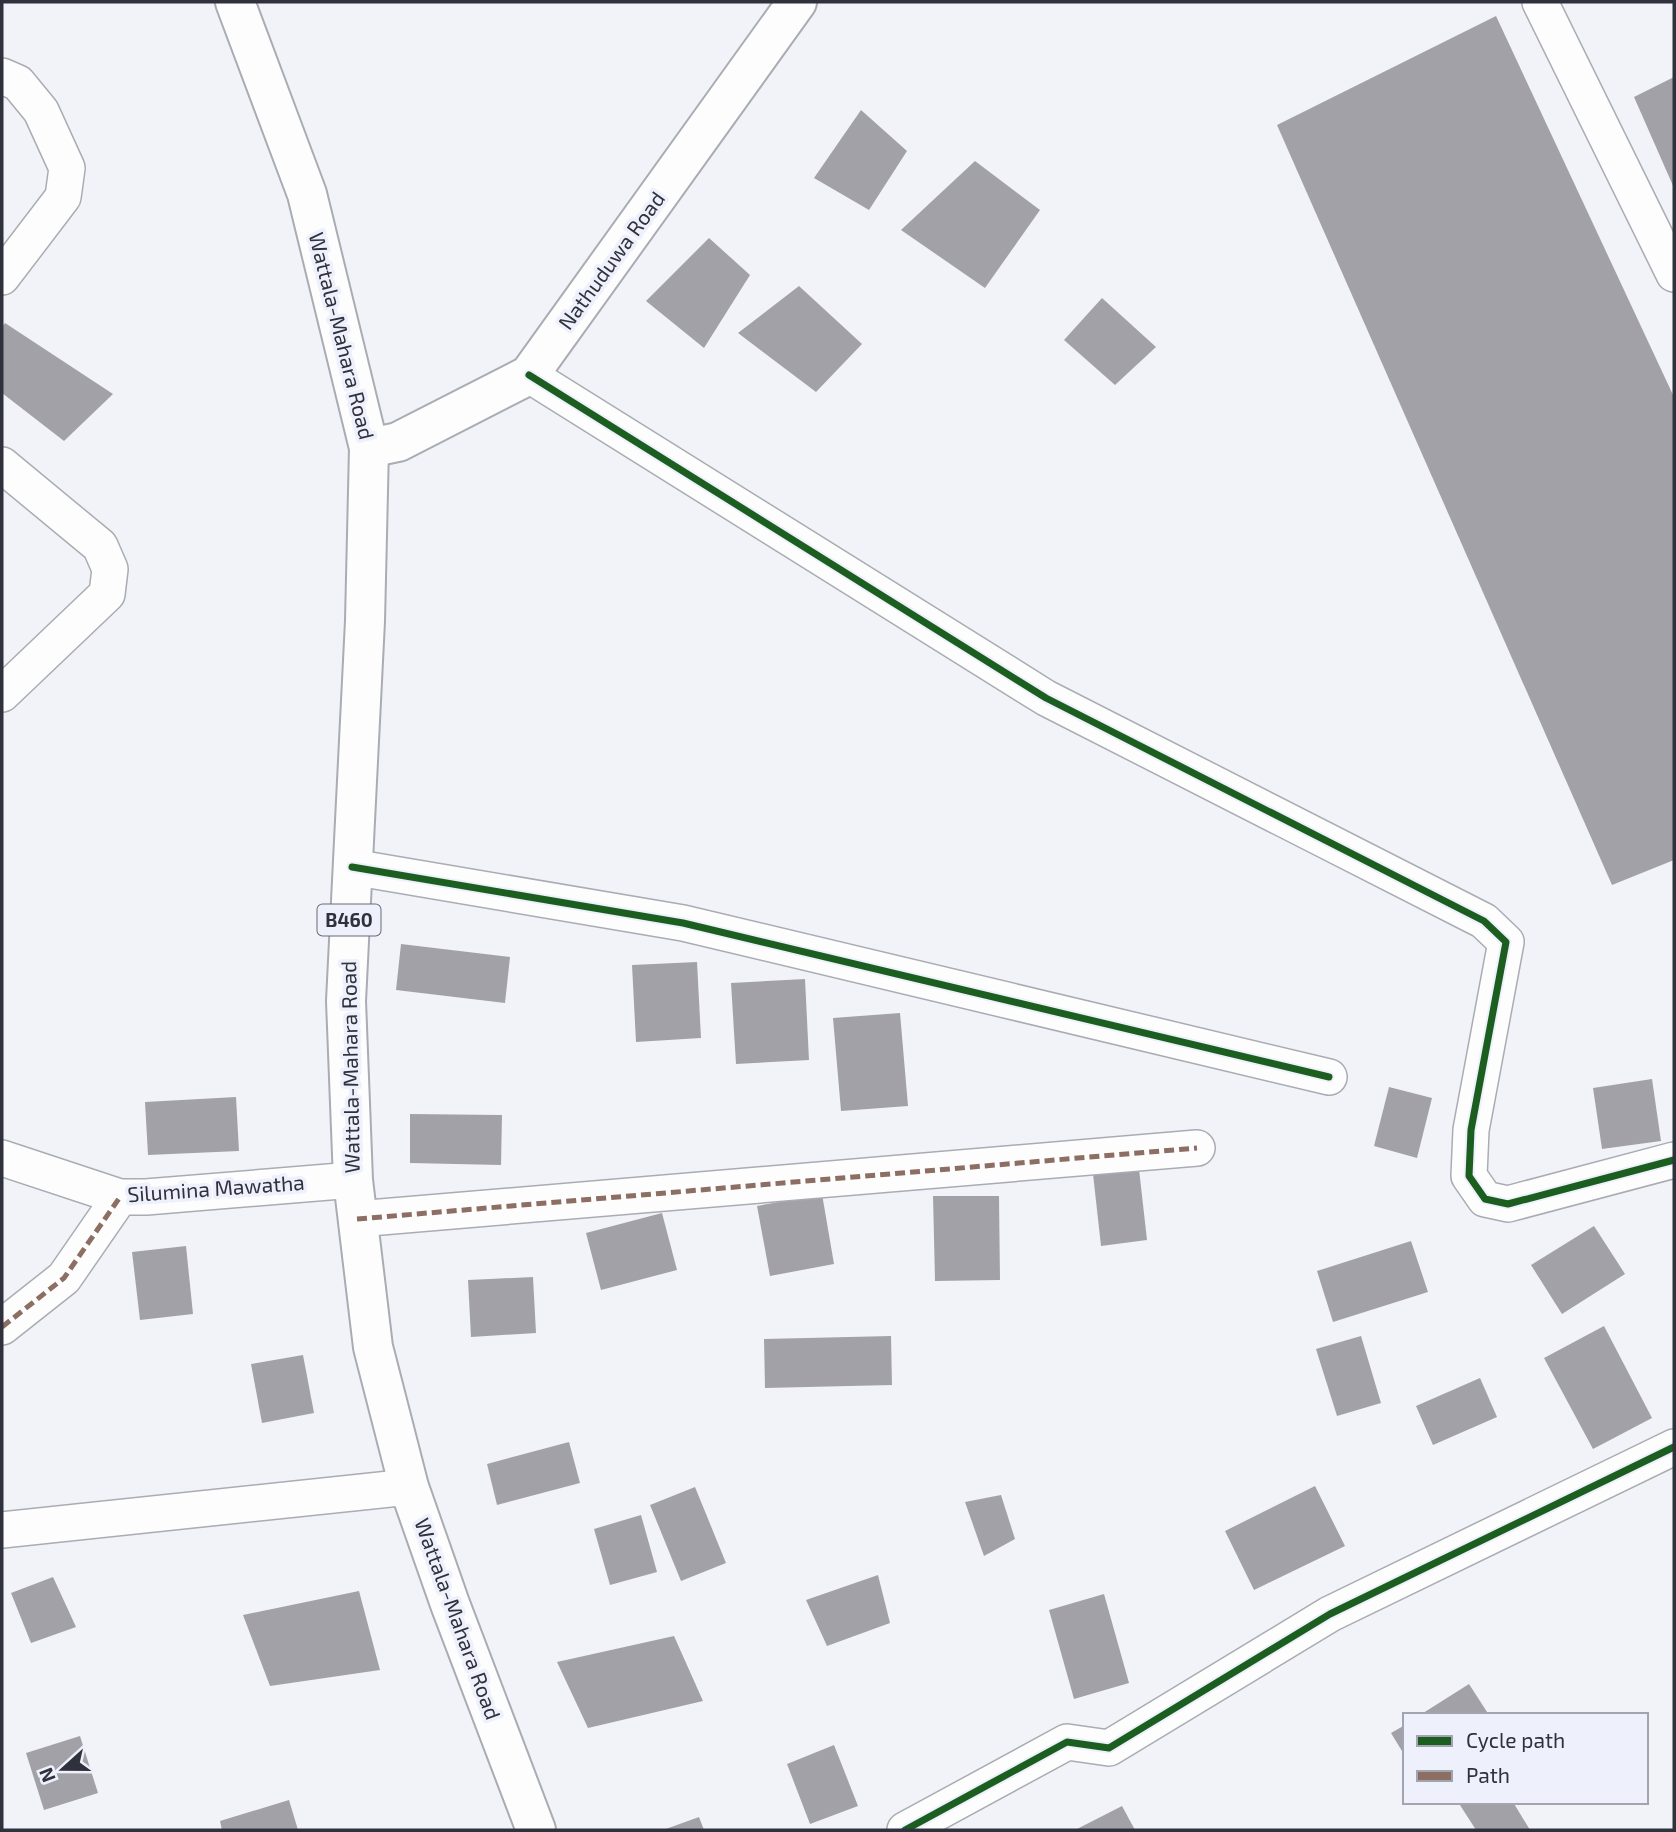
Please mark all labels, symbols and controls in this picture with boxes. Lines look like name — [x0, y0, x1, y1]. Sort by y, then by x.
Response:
street label: Nathuduwa Road — [552, 186, 669, 334]
street label: Wattala-Mahara Road — [305, 229, 380, 442]
road number: B460 — [318, 904, 380, 936]
street label: Wattala-Mahara Road — [335, 961, 364, 1174]
street label: Silumina Mawatha — [126, 1169, 305, 1206]
street label: Wattala-Mahara Road — [410, 1514, 507, 1723]
legend — [1403, 1713, 1648, 1804]
text: Cycle path — [1466, 1727, 1565, 1752]
north arrow — [28, 1734, 98, 1804]
text: Path — [1466, 1762, 1510, 1787]
text: N — [33, 1765, 60, 1786]

